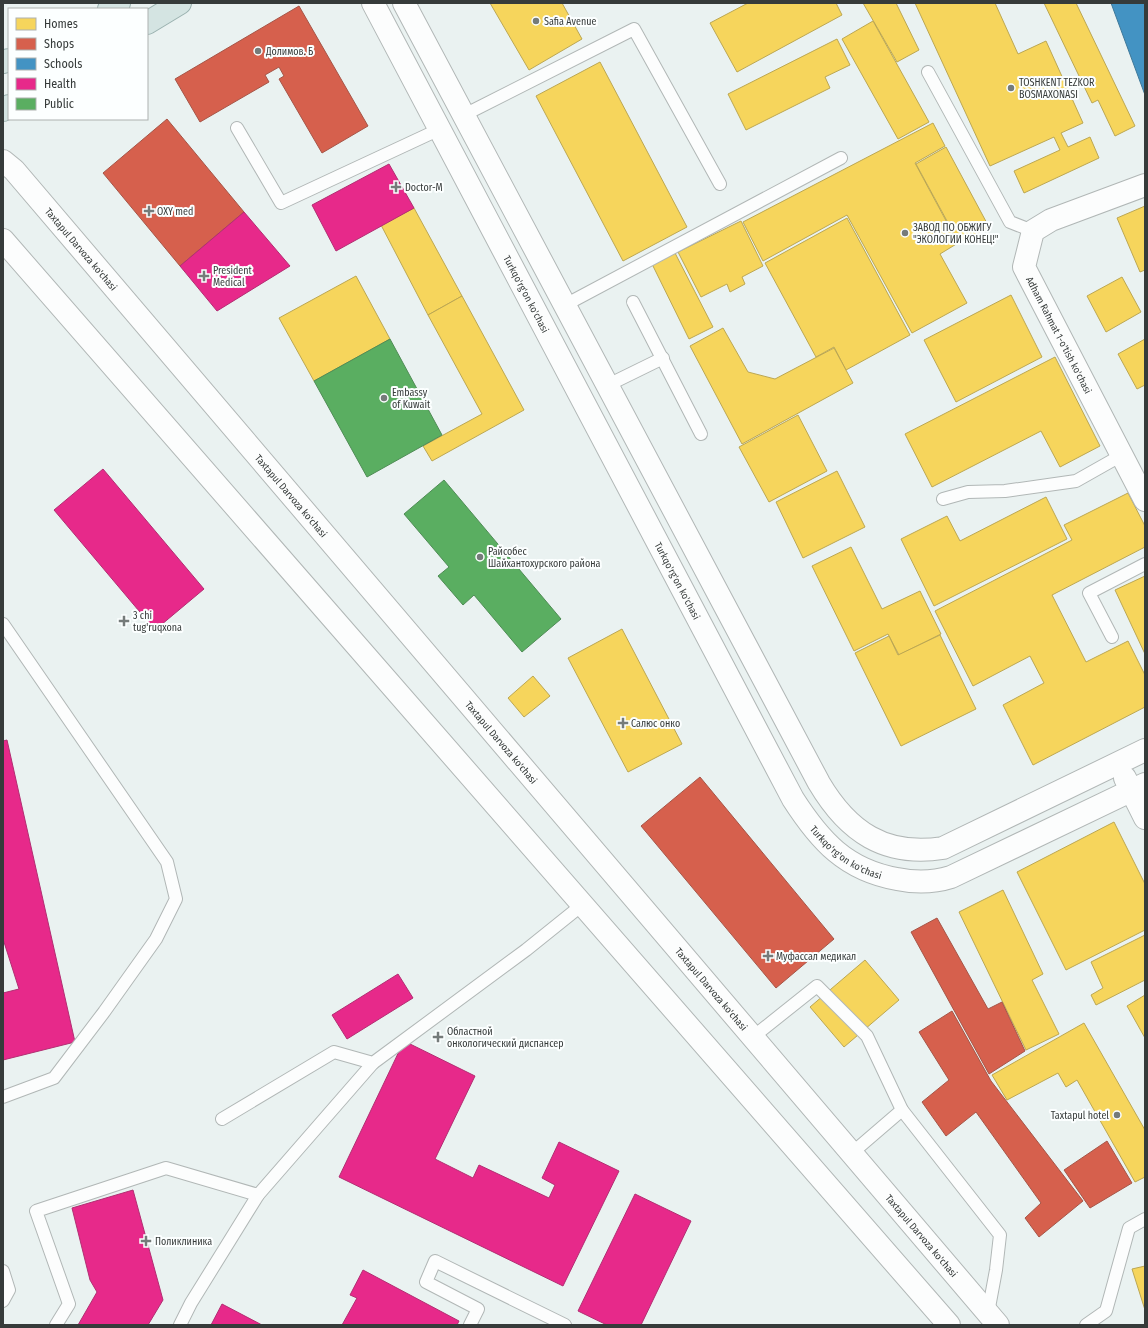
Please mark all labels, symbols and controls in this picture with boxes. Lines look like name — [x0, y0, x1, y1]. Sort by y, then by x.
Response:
legend — [8, 8, 148, 120]
marker: Safia Avenue — [531, 16, 541, 26]
place label: Safia Avenue — [544, 16, 596, 28]
text: Homes — [44, 17, 78, 31]
text: Shops — [44, 37, 74, 51]
marker: Долимов. Б — [253, 46, 263, 56]
place label: Долимов. Б — [265, 46, 313, 58]
text: Schools — [44, 57, 82, 71]
text: Health — [44, 77, 76, 91]
place label: TOSHKENT TEZKOR BOSMAXONASI — [1019, 77, 1095, 101]
marker: TOSHKENT TEZKOR BOSMAXONASI — [1006, 83, 1016, 93]
text: Public — [44, 97, 74, 111]
marker: Doctor-M — [390, 181, 402, 193]
place label: Doctor-M — [405, 182, 443, 194]
street label: Taxtapul Darvoza ko'chasi — [42, 206, 119, 293]
marker: OXY med — [144, 206, 154, 216]
place label: OXY med — [157, 206, 193, 218]
place label: ЗАВОД ПО ОБЖИГУ "ЭКОЛОГИИ КОНЕЦ!" — [913, 222, 999, 246]
marker: ЗАВОД ПО ОБЖИГУ "ЭКОЛОГИИ КОНЕЦ!" — [900, 228, 910, 238]
street label: Turkqo'rg'on ko'chasi — [500, 254, 551, 335]
place label: President Medical — [213, 265, 253, 289]
marker: President Medical — [198, 270, 210, 282]
street label: Adham Rahmat 1-o'tish ko'chasi — [1023, 275, 1094, 396]
place label: Embassy of Kuwait — [392, 387, 431, 411]
marker: Embassy of Kuwait — [379, 393, 389, 403]
street label: Taxtapul Darvoza ko'chasi — [252, 452, 329, 540]
street label: Turkqo'rg'on ko'chasi — [651, 540, 702, 622]
place label: Райсобес Шайхантохурского района — [488, 546, 601, 570]
marker: Райсобес Шайхантохурского района — [475, 552, 485, 562]
place label: 3 chi tug'ruqxona — [133, 610, 182, 634]
marker: 3 chi tug'ruqxona — [118, 615, 130, 627]
street label: Taxtapul Darvoza ko'chasi — [462, 699, 539, 787]
marker: Салюс онко — [618, 718, 628, 728]
place label: Салюс онко — [631, 718, 680, 730]
street label: Turkqo'rg'on ko'chasi — [807, 824, 883, 882]
street label: Taxtapul Darvoza ko'chasi — [672, 946, 749, 1033]
marker: Муфассал медикал — [763, 951, 773, 961]
place label: Муфассал медикал — [776, 951, 856, 963]
place label: Областной онкологический диспансер — [447, 1026, 564, 1050]
marker: Областной онкологический диспансер — [432, 1031, 444, 1043]
place label: Taxtapul hotel — [1051, 1110, 1109, 1122]
marker: Taxtapul hotel — [1112, 1110, 1122, 1120]
street label: Taxtapul Darvoza ko'chasi — [882, 1192, 960, 1280]
marker: Поликлиника — [140, 1235, 152, 1247]
place label: Поликлиника — [155, 1236, 212, 1248]

